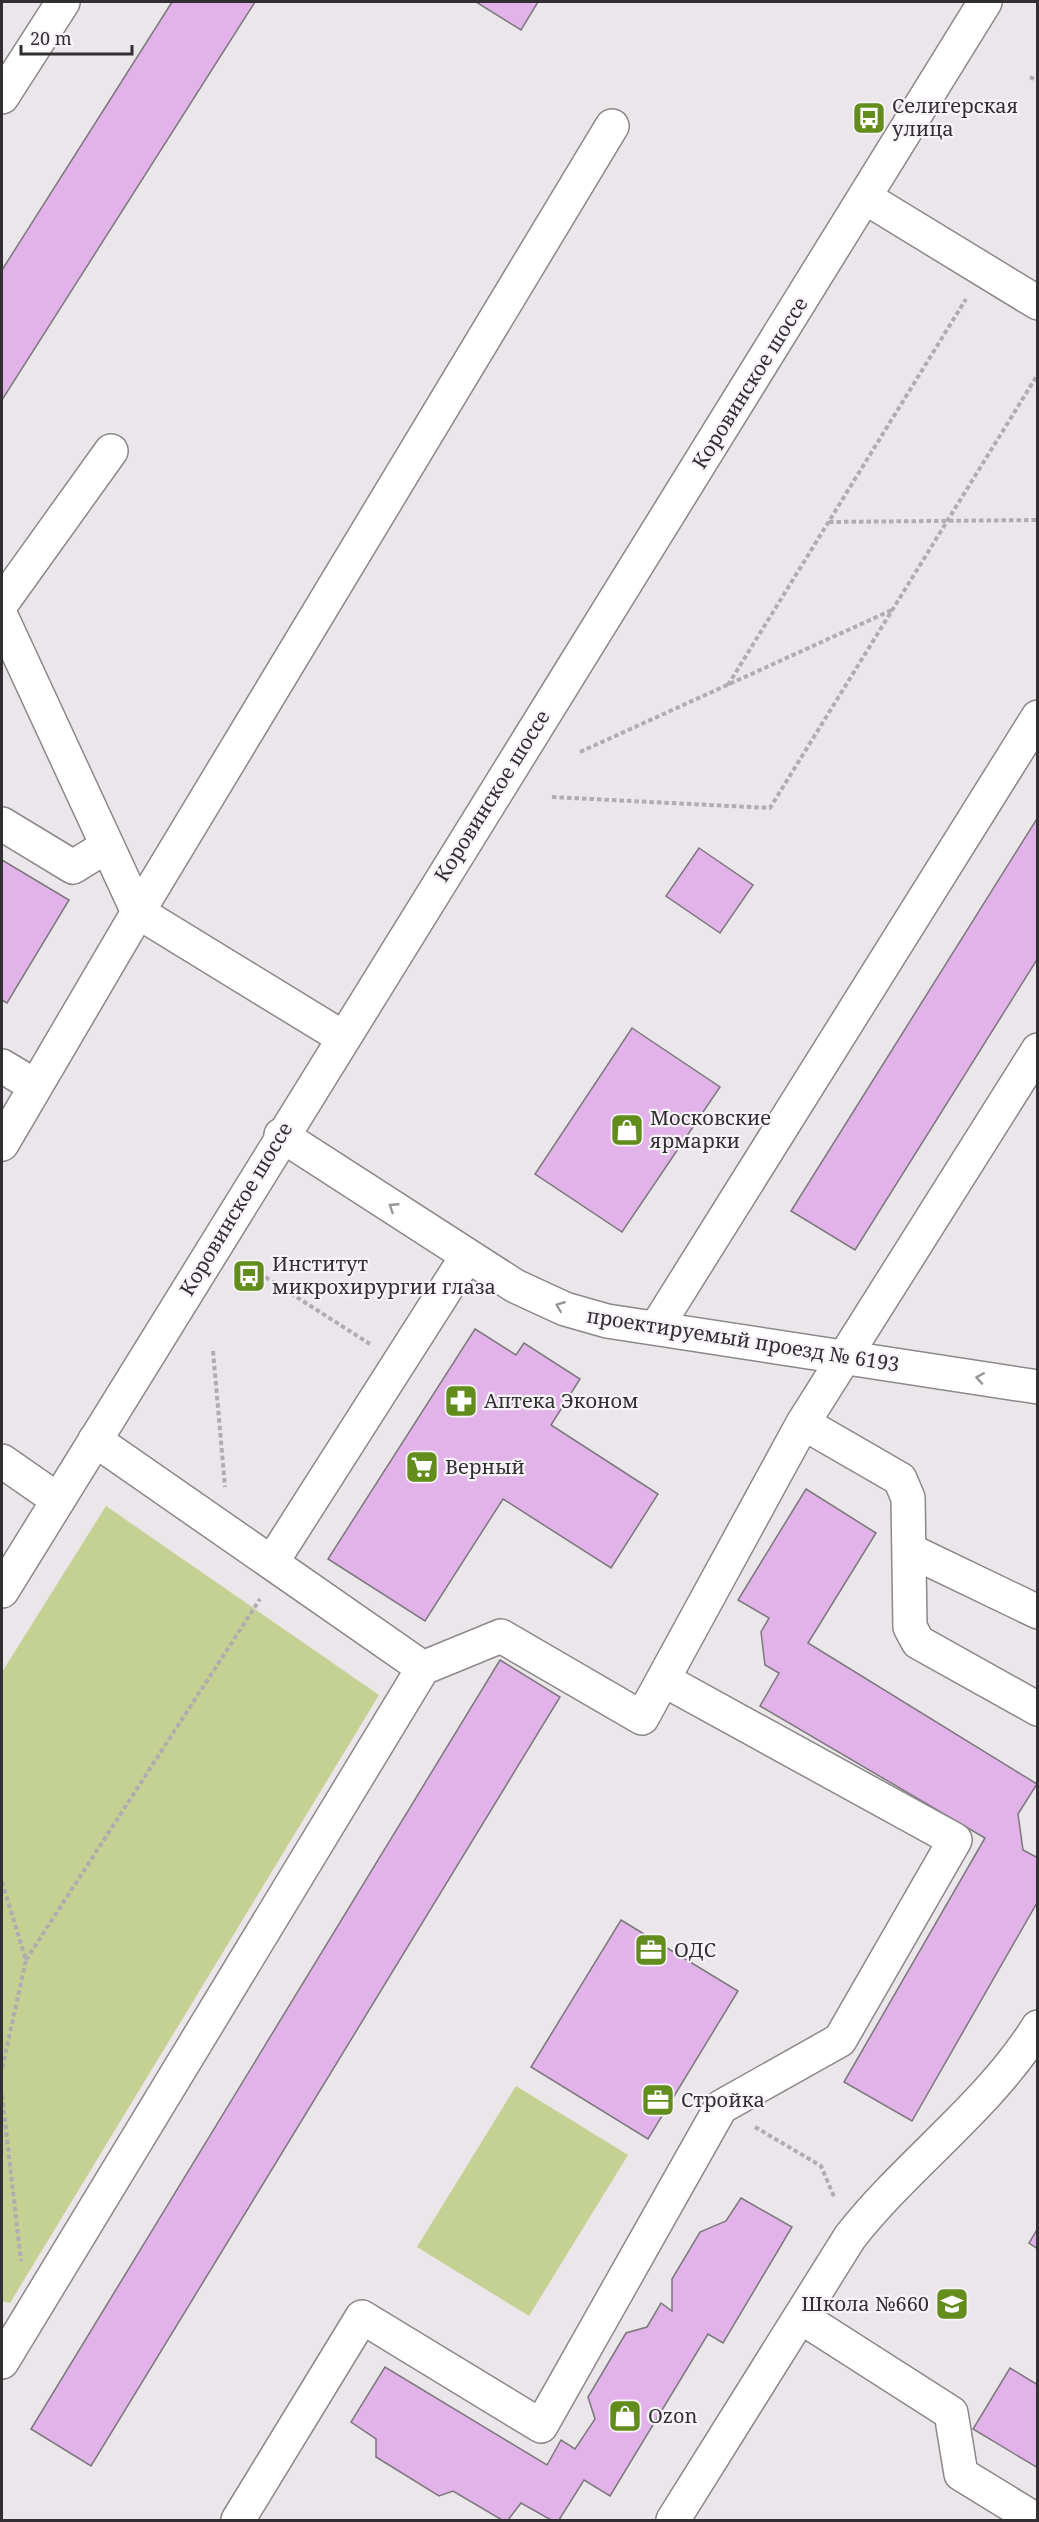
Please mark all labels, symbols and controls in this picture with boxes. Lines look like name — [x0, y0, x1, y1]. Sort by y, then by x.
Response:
scale bar — [21, 18, 132, 56]
text: 20 m — [30, 26, 72, 50]
place label: Селигерская улица — [892, 92, 1018, 142]
bus stop icon: Селигерская улица — [851, 100, 887, 136]
street label: Коровинское шоссе — [686, 292, 813, 474]
street label: Коровинское шоссе — [428, 705, 555, 887]
place label: Московские ярмарки — [650, 1104, 771, 1154]
shop icon: Московские ярмарки — [609, 1112, 645, 1148]
street label: Коровинское шоссе — [173, 1117, 298, 1300]
one-way arrow — [389, 1203, 400, 1214]
place label: Институт микрохирургии глаза — [272, 1250, 496, 1300]
bus stop icon: Институт микрохирургии глаза — [231, 1258, 267, 1294]
one-way arrow — [556, 1301, 567, 1313]
street label: проектируемый проезд № 6193 — [585, 1301, 901, 1378]
one-way arrow — [975, 1373, 984, 1385]
pharmacy icon: Аптека Эконом — [443, 1383, 479, 1419]
place label: Аптека Эконом — [484, 1387, 638, 1414]
supermarket icon: Верный — [404, 1449, 440, 1485]
place label: Верный — [445, 1453, 525, 1480]
office icon: ОДС — [633, 1932, 669, 1968]
place label: ОДС — [674, 1936, 716, 1963]
office icon: Стройка — [640, 2082, 676, 2118]
place label: Стройка — [681, 2086, 765, 2113]
school or university icon: Школа №660 — [934, 2286, 970, 2322]
place label: Школа №660 — [801, 2290, 929, 2317]
shop icon: Ozon — [607, 2398, 643, 2434]
place label: Ozon — [648, 2402, 698, 2429]

